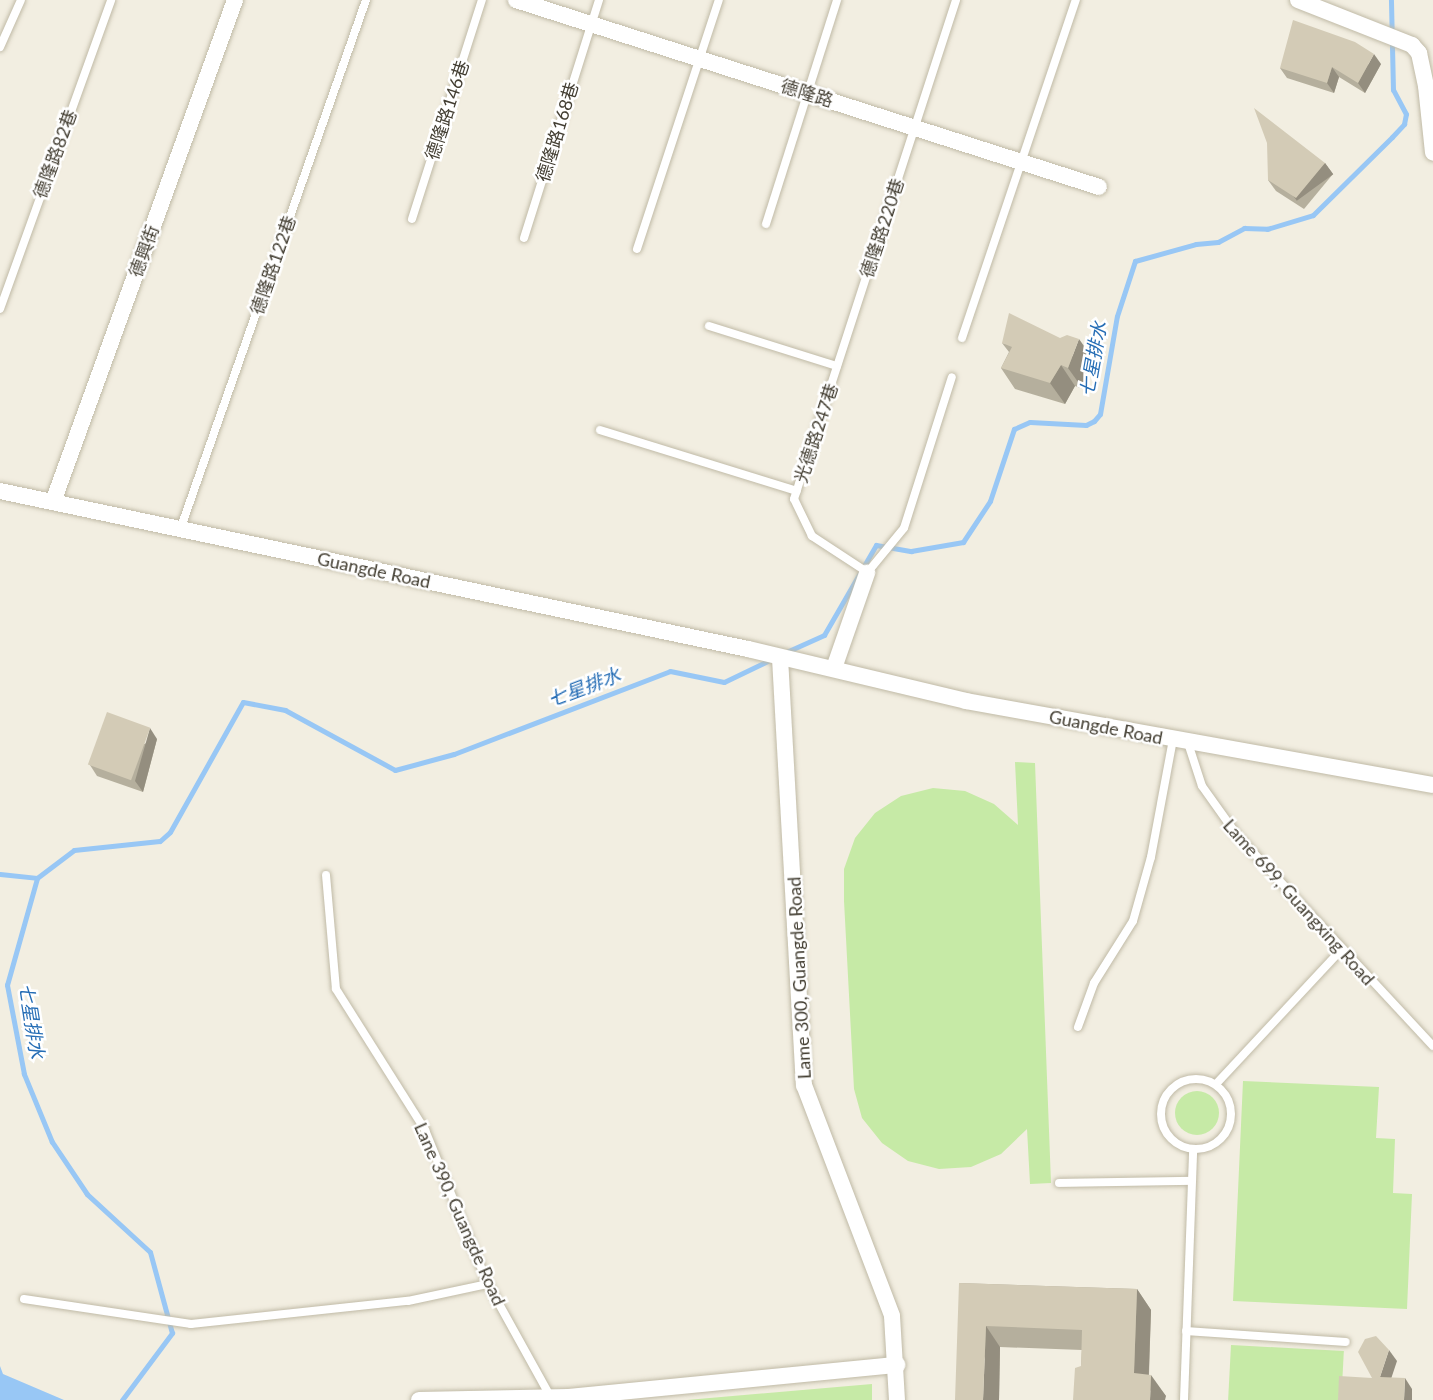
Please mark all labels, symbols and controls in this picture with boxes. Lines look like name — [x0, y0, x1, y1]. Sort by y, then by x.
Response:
street label: 德隆路146巷 — [421, 58, 473, 162]
street label: 德隆路 — [778, 75, 836, 111]
street label: 德隆路168巷 — [532, 79, 582, 185]
street label: 德隆路82巷 — [29, 107, 81, 201]
street label: 德隆路220巷 — [856, 176, 908, 280]
street label: 德隆路122巷 — [246, 213, 300, 317]
street label: 德興街 — [125, 222, 163, 280]
water label: 七星排水 — [1075, 320, 1111, 398]
street label: 光德路247巷 — [790, 381, 842, 485]
street label: Guangde Road — [315, 547, 433, 593]
water label: 七星排水 — [544, 663, 624, 711]
street label: Guangde Road — [1047, 705, 1165, 749]
street label: Lame 699, Guangxing Road — [1219, 815, 1379, 989]
street label: Lame 300, Guangde Road — [783, 876, 815, 1080]
water label: 七星排水 — [15, 982, 49, 1060]
street label: Lane 390, Guangde Road — [410, 1119, 510, 1309]

